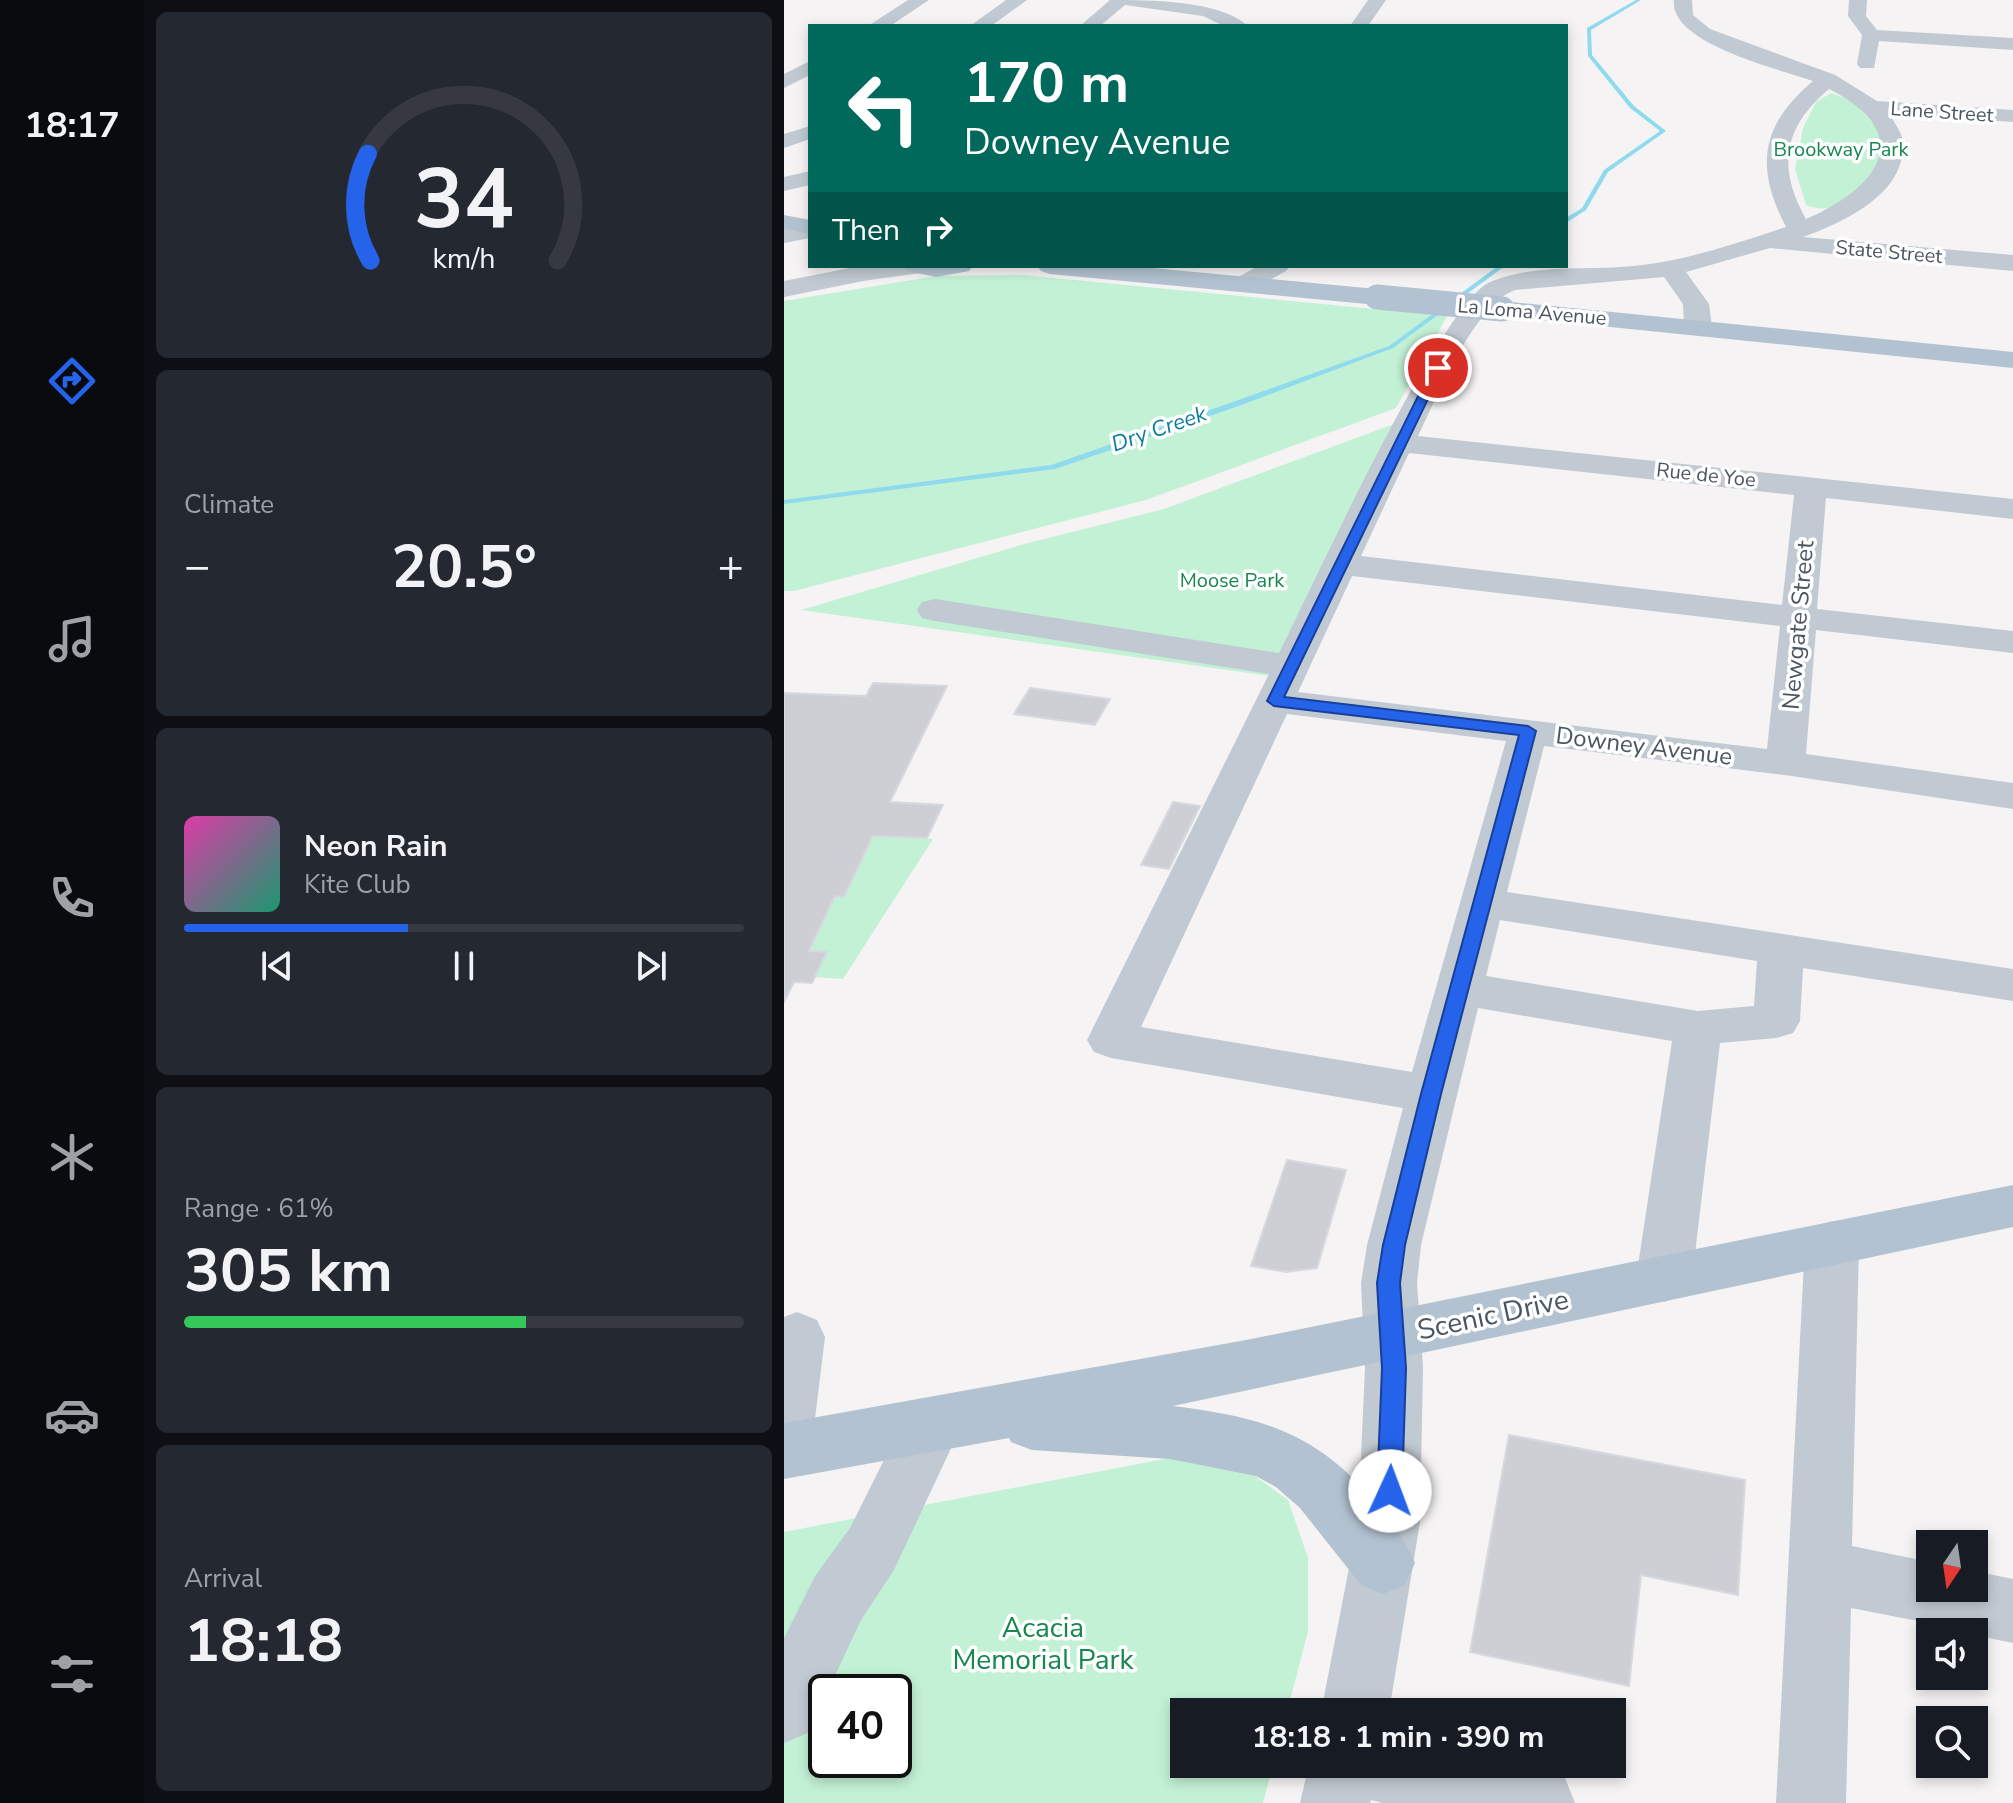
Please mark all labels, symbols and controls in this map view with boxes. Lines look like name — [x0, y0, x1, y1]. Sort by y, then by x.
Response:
text: 170 m — [964, 45, 1129, 122]
icon: left — [832, 56, 936, 160]
street label: Lane Street — [1890, 95, 1995, 129]
text: 18:17 — [24, 101, 120, 150]
text: Downey Avenue — [964, 118, 1230, 167]
park label: Brookway Park — [1774, 136, 1909, 163]
text: 34 — [414, 143, 514, 256]
icon: right — [916, 208, 960, 252]
text: Then — [832, 210, 900, 251]
street label: State Street — [1834, 234, 1945, 270]
text: km/h — [433, 239, 495, 278]
street label: La Loma Avenue — [1456, 292, 1608, 332]
pin — [1404, 334, 1472, 402]
icon: arrive — [1416, 346, 1460, 390]
icon: directions — [44, 353, 100, 409]
water label: Dry Creek — [1107, 398, 1212, 459]
street label: Rue de Yoe — [1655, 456, 1757, 494]
text: Climate — [184, 487, 274, 522]
text: 20.5° — [391, 526, 537, 608]
text: − — [184, 537, 210, 597]
text: + — [718, 537, 744, 597]
street label: Newgate Street — [1775, 538, 1821, 711]
park label: Moose Park — [1180, 567, 1285, 594]
icon: music — [44, 611, 100, 667]
street label: Downey Avenue — [1554, 719, 1734, 773]
text: Neon Rain — [304, 826, 448, 867]
text: Kite Club — [304, 867, 411, 902]
icon: phone — [44, 870, 100, 926]
icon: previous — [255, 944, 299, 988]
icon: pause — [442, 944, 486, 988]
icon: next — [629, 944, 673, 988]
icon: climate — [44, 1129, 100, 1185]
text: Range · 61% — [184, 1191, 334, 1226]
text: 305 km — [184, 1230, 393, 1312]
street label: Scenic Drive — [1414, 1280, 1572, 1350]
icon: car — [44, 1387, 100, 1443]
position arrow — [1348, 1449, 1432, 1533]
north arrow — [1916, 1530, 1988, 1602]
map controls — [1916, 1530, 1988, 1778]
text: Arrival — [184, 1561, 262, 1596]
text: 18:18 — [184, 1600, 343, 1682]
park label: Acacia Memorial Park — [952, 1609, 1135, 1679]
button: sound — [1916, 1618, 1988, 1690]
icon: filters — [44, 1646, 100, 1702]
speed limit sign: 40 — [808, 1674, 912, 1778]
button: search — [1916, 1706, 1988, 1778]
text: 18:18 · 1 min · 390 m — [1252, 1717, 1544, 1758]

